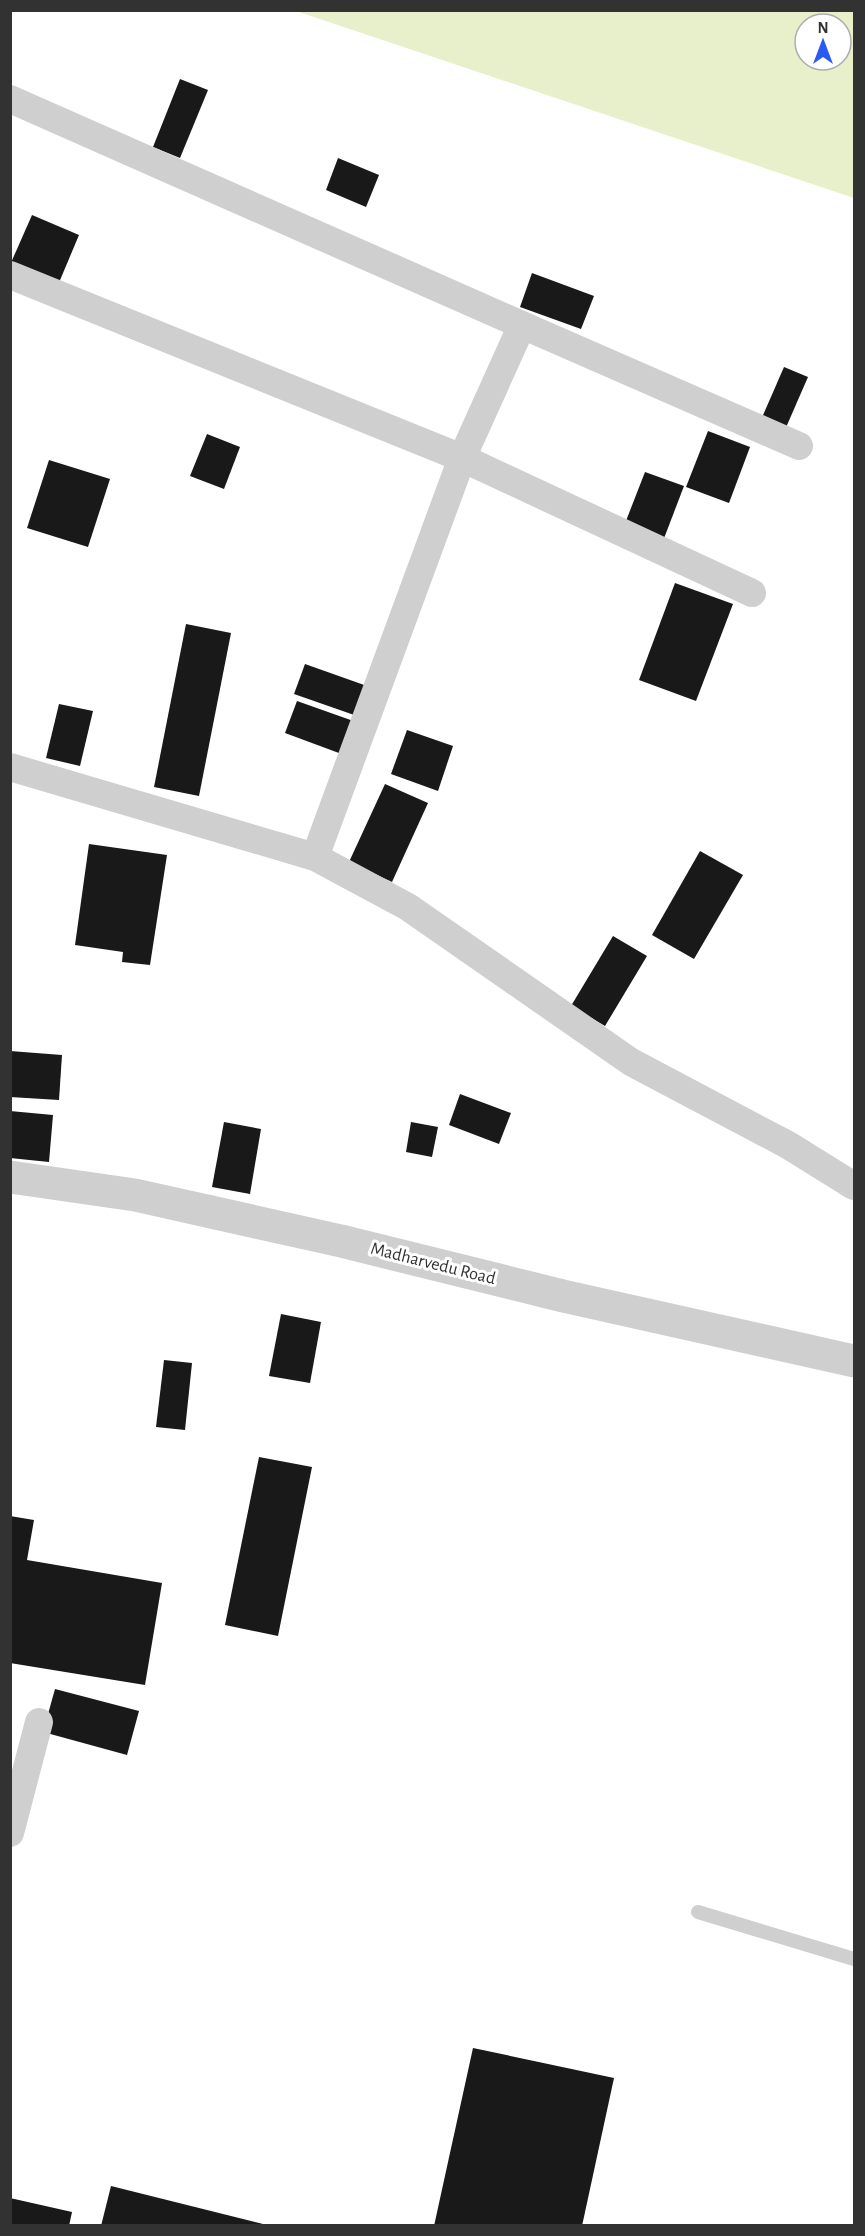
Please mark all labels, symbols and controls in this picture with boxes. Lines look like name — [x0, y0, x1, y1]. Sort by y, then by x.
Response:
north arrow — [793, 12, 853, 72]
text: N — [817, 20, 829, 36]
street label: Madharvedu Road — [369, 1240, 497, 1288]

